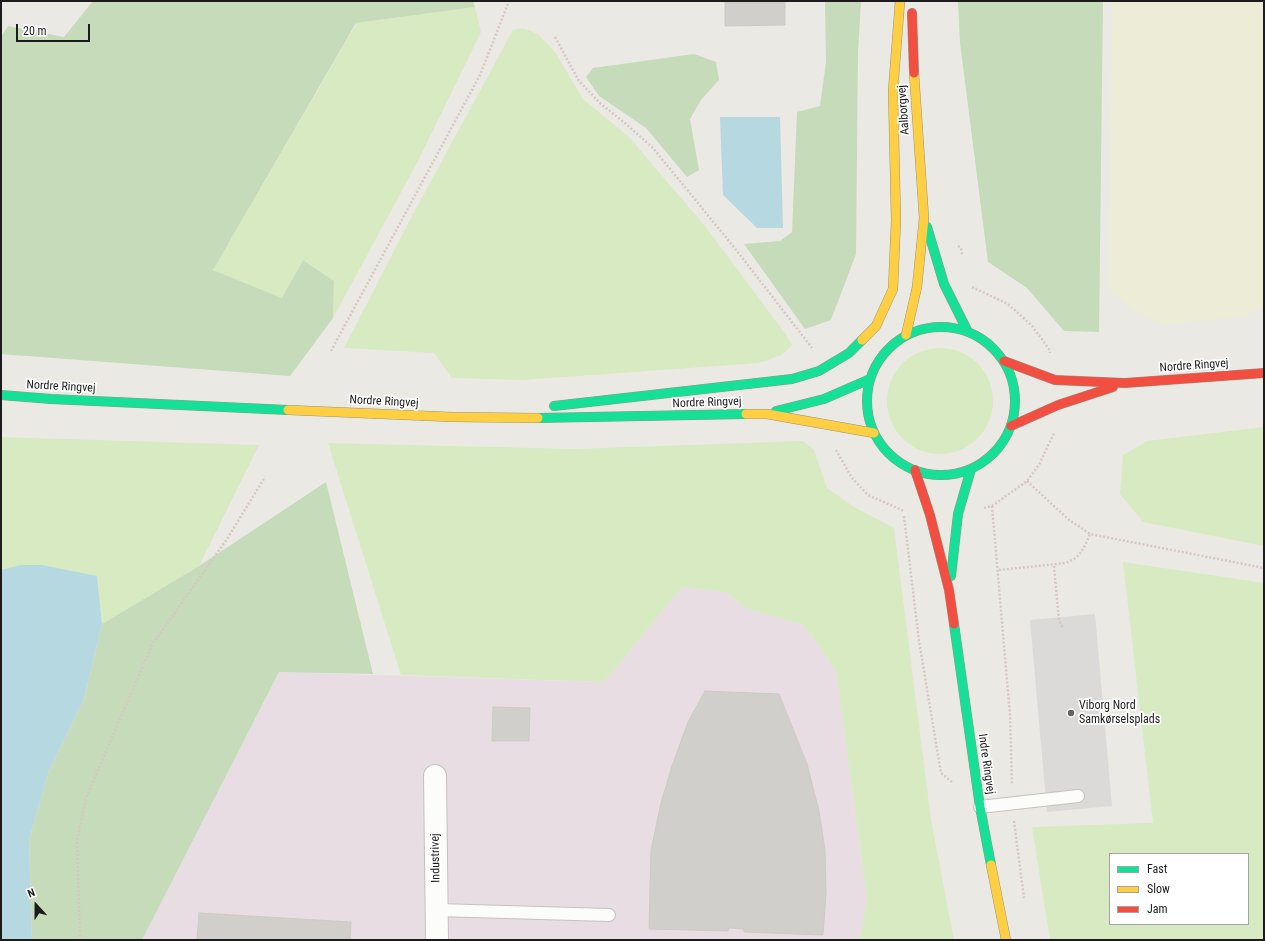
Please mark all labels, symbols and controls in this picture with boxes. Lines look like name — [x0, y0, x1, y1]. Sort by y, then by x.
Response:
scale bar — [18, 16, 92, 42]
text: 20 m — [23, 24, 47, 38]
street label: Aalborgvej — [895, 84, 913, 136]
street label: Nordre Ringvej — [1159, 356, 1229, 376]
street label: Nordre Ringvej — [26, 378, 96, 396]
street label: Nordre Ringvej — [349, 393, 419, 411]
street label: Nordre Ringvej — [672, 395, 742, 411]
place label: Viborg Nord Samkørselsplads — [1079, 699, 1160, 727]
marker: Viborg Nord Samkørselsplads — [1066, 708, 1076, 718]
street label: Indre Ringvej — [975, 733, 997, 795]
street label: Industrivej — [428, 833, 444, 883]
legend — [1109, 853, 1249, 925]
text: Fast — [1147, 862, 1167, 876]
text: Slow — [1147, 882, 1170, 896]
north arrow — [16, 885, 56, 925]
text: N — [26, 886, 37, 901]
text: Jam — [1147, 902, 1168, 916]

